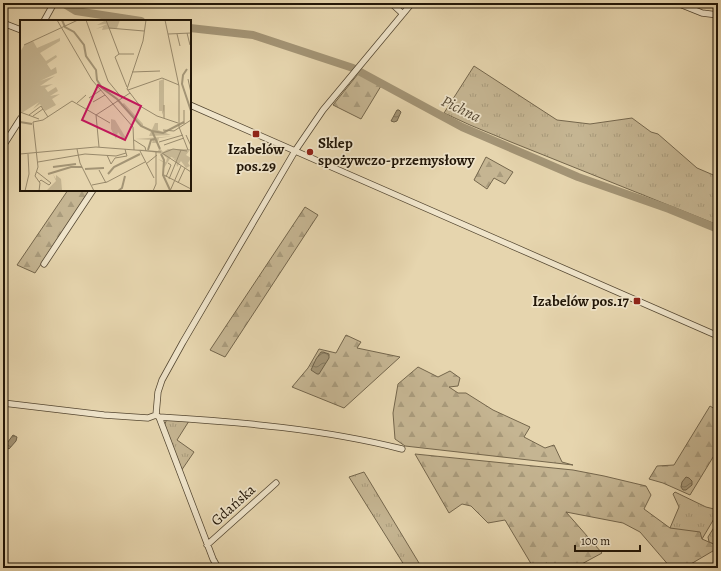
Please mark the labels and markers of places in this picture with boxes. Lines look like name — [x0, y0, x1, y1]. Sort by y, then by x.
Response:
marker: Izabelów pos.29 — [251, 129, 261, 139]
place label: Sklep spożywczo-przemysłowy — [318, 133, 476, 170]
place label: Izabelów pos.29 — [228, 139, 285, 176]
marker: Sklep spożywczo-przemysłowy — [305, 147, 315, 157]
place label: Izabelów pos.17 — [532, 291, 630, 311]
marker: Izabelów pos.17 — [632, 296, 642, 306]

